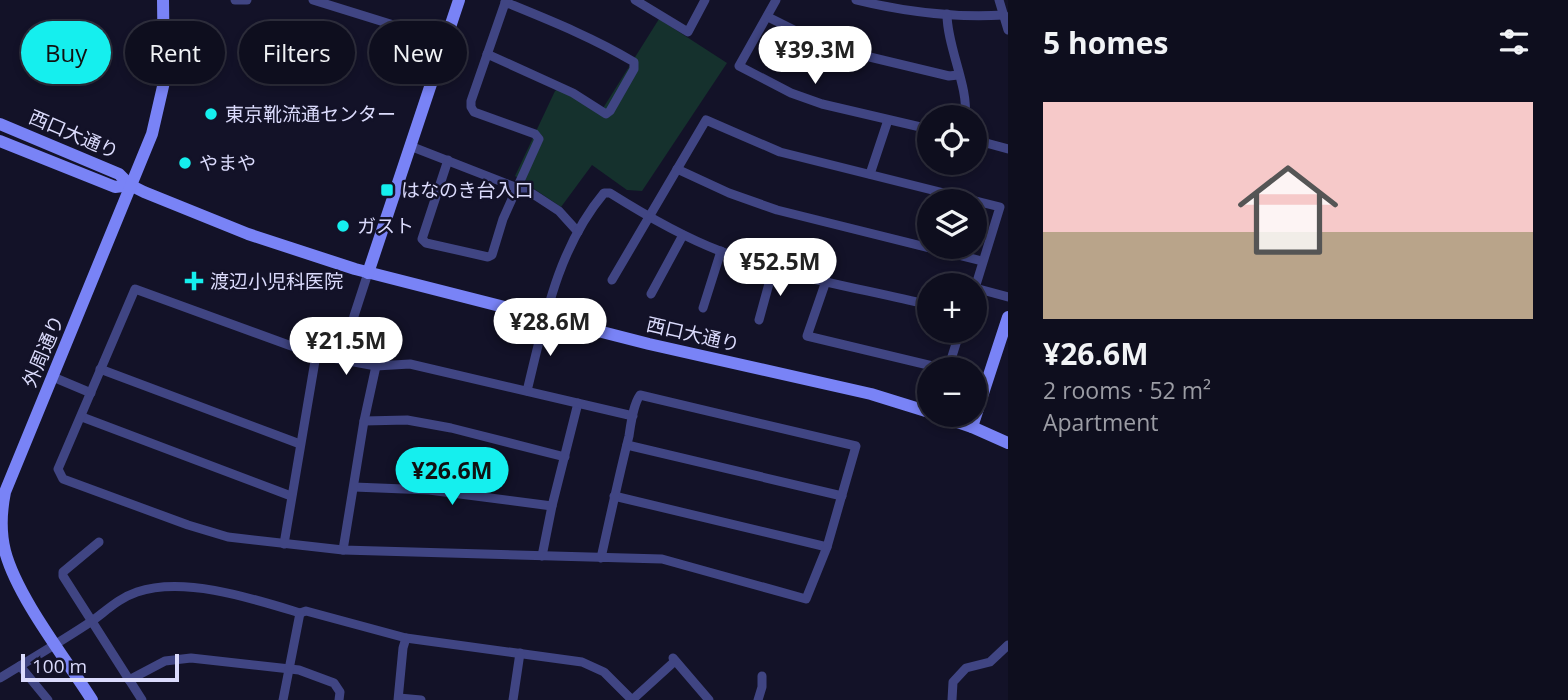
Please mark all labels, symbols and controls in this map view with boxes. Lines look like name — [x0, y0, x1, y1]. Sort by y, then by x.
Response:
chip: Buy — [21, 21, 111, 84]
chip: Rent — [125, 21, 225, 84]
chip: Filters — [239, 21, 355, 84]
chip: New — [369, 21, 467, 84]
text: 5 homes — [1043, 22, 1168, 63]
icon: filters — [1495, 23, 1533, 61]
pin: ¥39.3M — [758, 27, 872, 86]
text: ¥39.3M — [775, 33, 855, 65]
place label: 東京靴流通センター — [225, 101, 396, 127]
street label: 西口大通り — [25, 103, 123, 165]
map controls — [917, 105, 987, 427]
button: locate — [917, 105, 987, 175]
marker: 東京靴流通センター — [203, 106, 219, 122]
icon: home — [1225, 147, 1351, 273]
place label: やまや — [199, 150, 256, 176]
marker: やまや — [177, 155, 193, 171]
place label: はなのき台入口 — [401, 177, 533, 203]
marker: はなのき台入口 — [379, 182, 395, 198]
button: layers — [917, 189, 987, 259]
place label: ガスト — [357, 213, 414, 239]
marker: ガスト — [335, 218, 351, 234]
pin: ¥52.5M — [723, 238, 837, 298]
text: ¥52.5M — [740, 245, 820, 277]
place label: 渡辺小児科医院 — [210, 268, 343, 294]
marker: 渡辺小児科医院 — [184, 271, 204, 291]
button: + — [917, 273, 987, 343]
pin: ¥28.6M — [493, 298, 607, 358]
text: ¥28.6M — [510, 305, 590, 337]
street label: 外周通り — [16, 311, 70, 391]
street label: 西口大通り — [644, 311, 742, 357]
pin: ¥21.5M — [289, 318, 403, 377]
text: ¥21.5M — [306, 324, 386, 356]
text: ¥26.6M — [1043, 333, 1148, 374]
button: − — [917, 357, 987, 427]
text: 2 rooms · 52 m² — [1043, 374, 1211, 406]
text: Apartment — [1043, 406, 1159, 438]
pin: ¥26.6M — [395, 448, 509, 507]
text: ¥26.6M — [412, 454, 492, 486]
scale bar — [21, 651, 178, 683]
text: 100 m — [32, 653, 87, 679]

